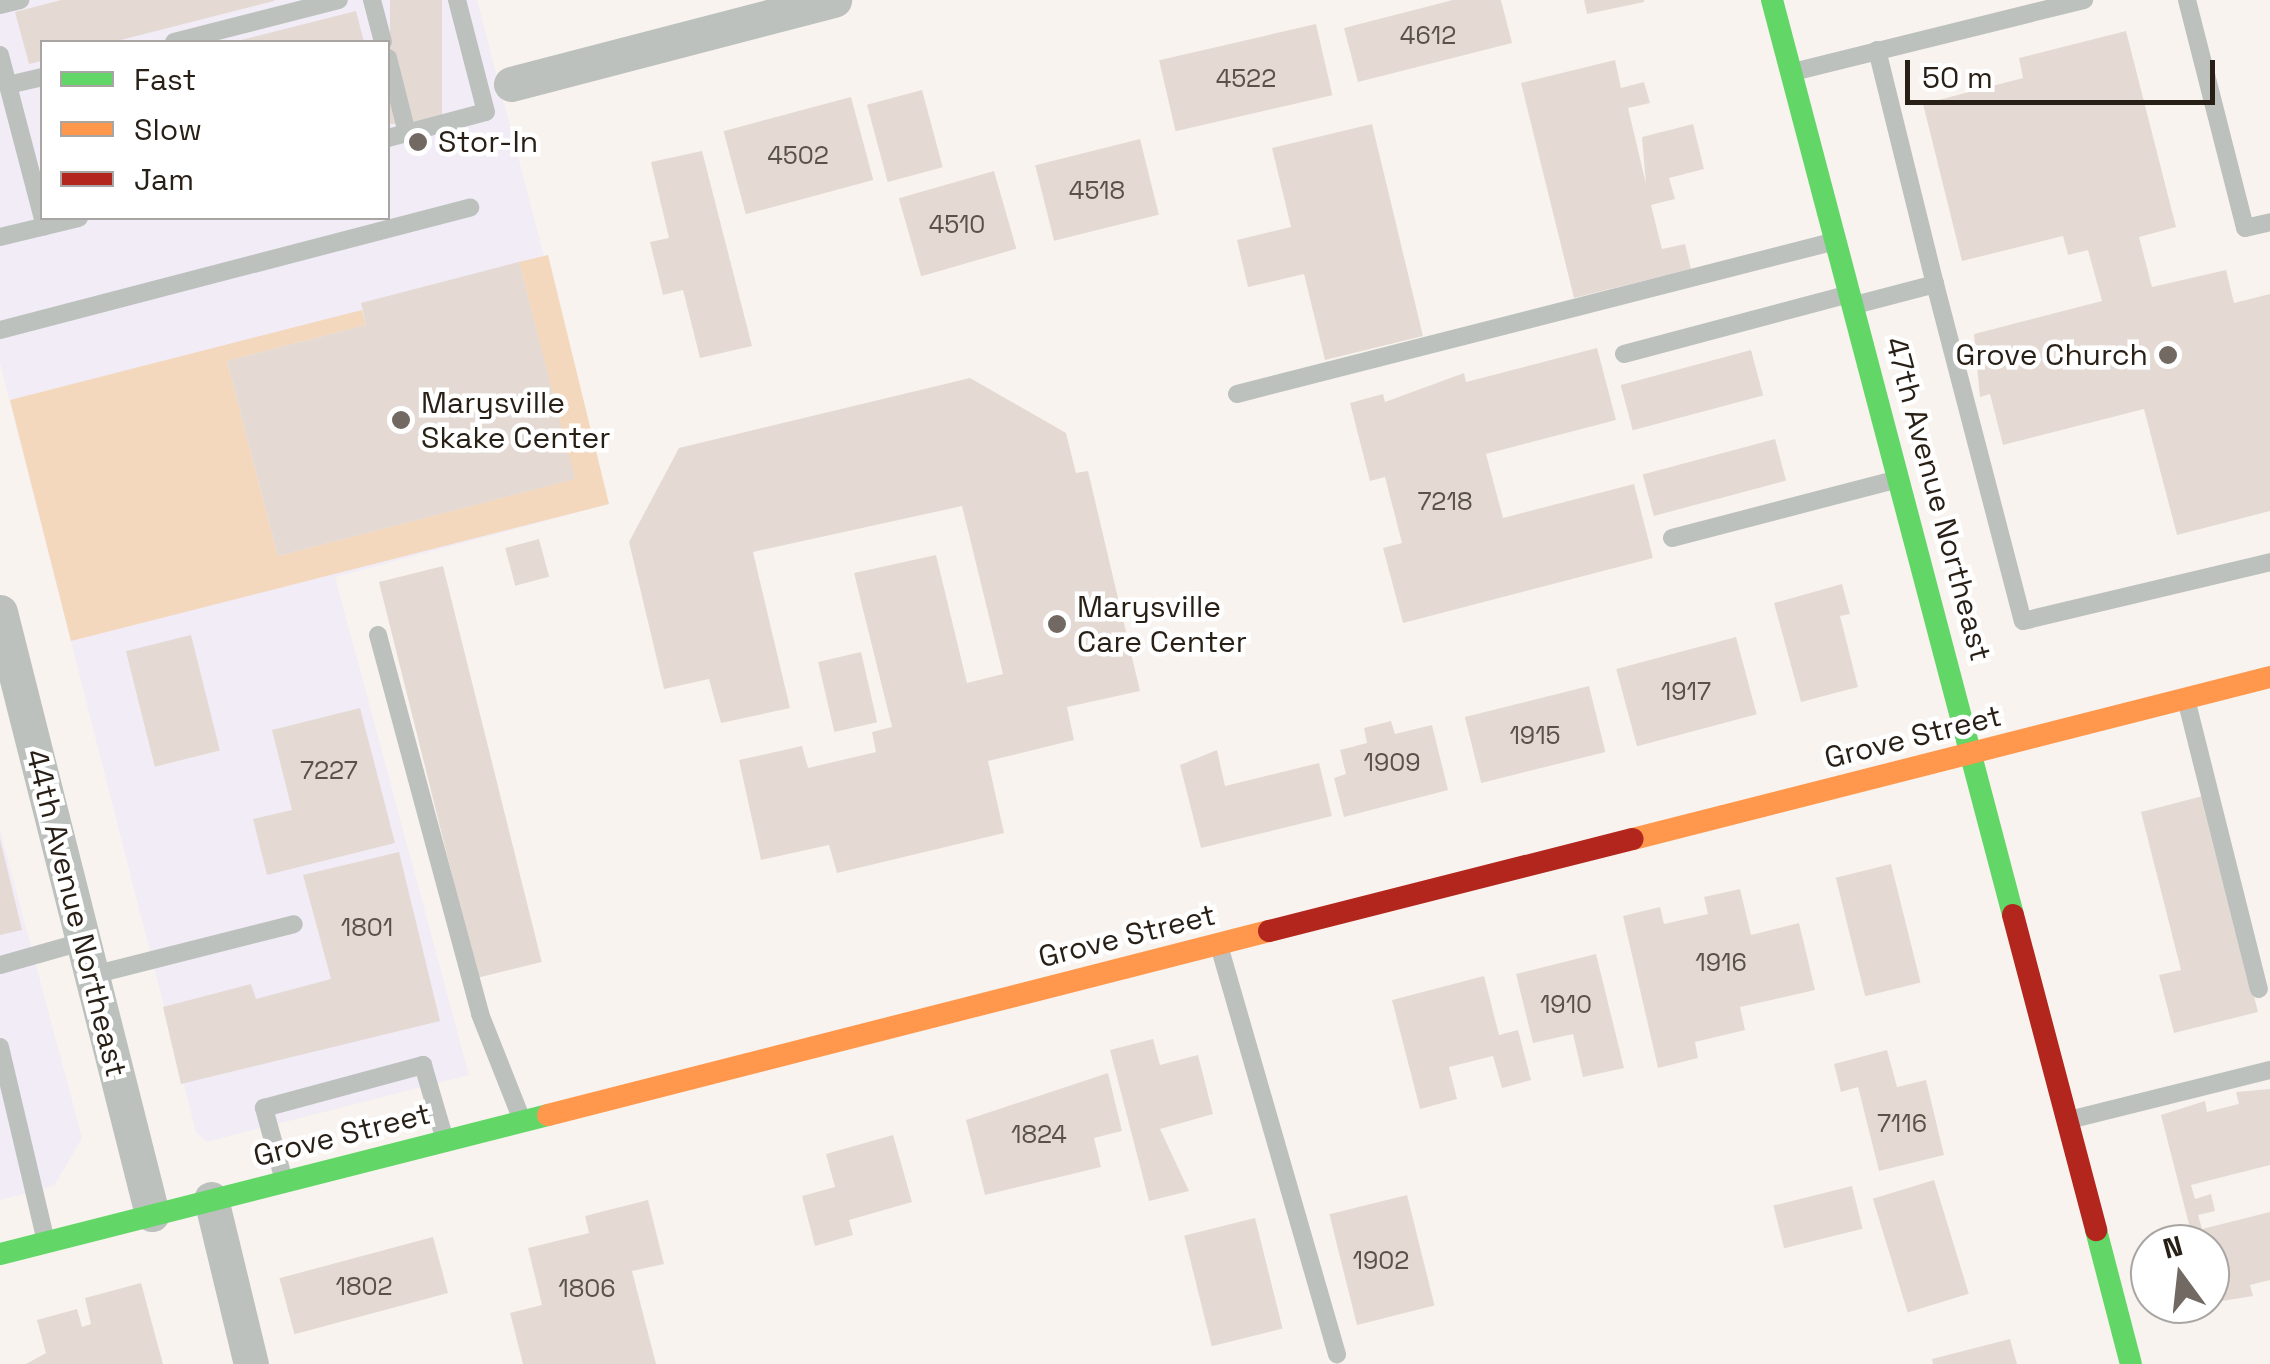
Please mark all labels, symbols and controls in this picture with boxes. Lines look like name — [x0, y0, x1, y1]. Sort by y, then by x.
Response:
house number: 4612 — [1400, 20, 1456, 50]
legend — [40, 40, 390, 220]
scale bar — [1910, 40, 2220, 102]
text: 50 m — [1922, 58, 1993, 97]
text: Fast — [134, 60, 196, 99]
house number: 4522 — [1216, 63, 1276, 93]
text: Slow — [134, 110, 202, 149]
place label: Stor-In — [438, 124, 538, 160]
marker: Stor-In — [407, 131, 429, 153]
house number: 4502 — [767, 140, 829, 170]
text: Jam — [134, 160, 194, 199]
house number: 4518 — [1069, 175, 1125, 205]
house number: 4510 — [929, 209, 985, 239]
street label: 47th Avenue Northeast — [1877, 333, 1999, 665]
place label: Grove Church — [1956, 337, 2148, 373]
marker: Grove Church — [2157, 344, 2179, 366]
place label: Marysville Skake Center — [421, 385, 611, 456]
marker: Marysville Skake Center — [390, 409, 412, 431]
house number: 7218 — [1418, 486, 1472, 516]
place label: Marysville Care Center — [1077, 589, 1247, 660]
marker: Marysville Care Center — [1046, 613, 1068, 635]
house number: 1917 — [1661, 676, 1711, 706]
street label: Grove Street — [1821, 698, 2005, 776]
house number: 1915 — [1509, 720, 1561, 750]
street label: 44th Avenue Northeast — [18, 745, 134, 1081]
house number: 1909 — [1363, 747, 1421, 777]
house number: 7227 — [300, 755, 358, 785]
street label: Grove Street — [1035, 897, 1219, 975]
house number: 1801 — [341, 912, 393, 942]
house number: 1916 — [1695, 947, 1747, 977]
house number: 1910 — [1540, 989, 1592, 1019]
street label: Grove Street — [250, 1096, 434, 1174]
house number: 7116 — [1877, 1108, 1927, 1138]
house number: 1824 — [1011, 1119, 1067, 1149]
north arrow — [2130, 1224, 2230, 1324]
text: N — [2159, 1227, 2186, 1267]
house number: 1902 — [1353, 1245, 1409, 1275]
house number: 1802 — [335, 1271, 393, 1301]
house number: 1806 — [558, 1273, 616, 1303]

